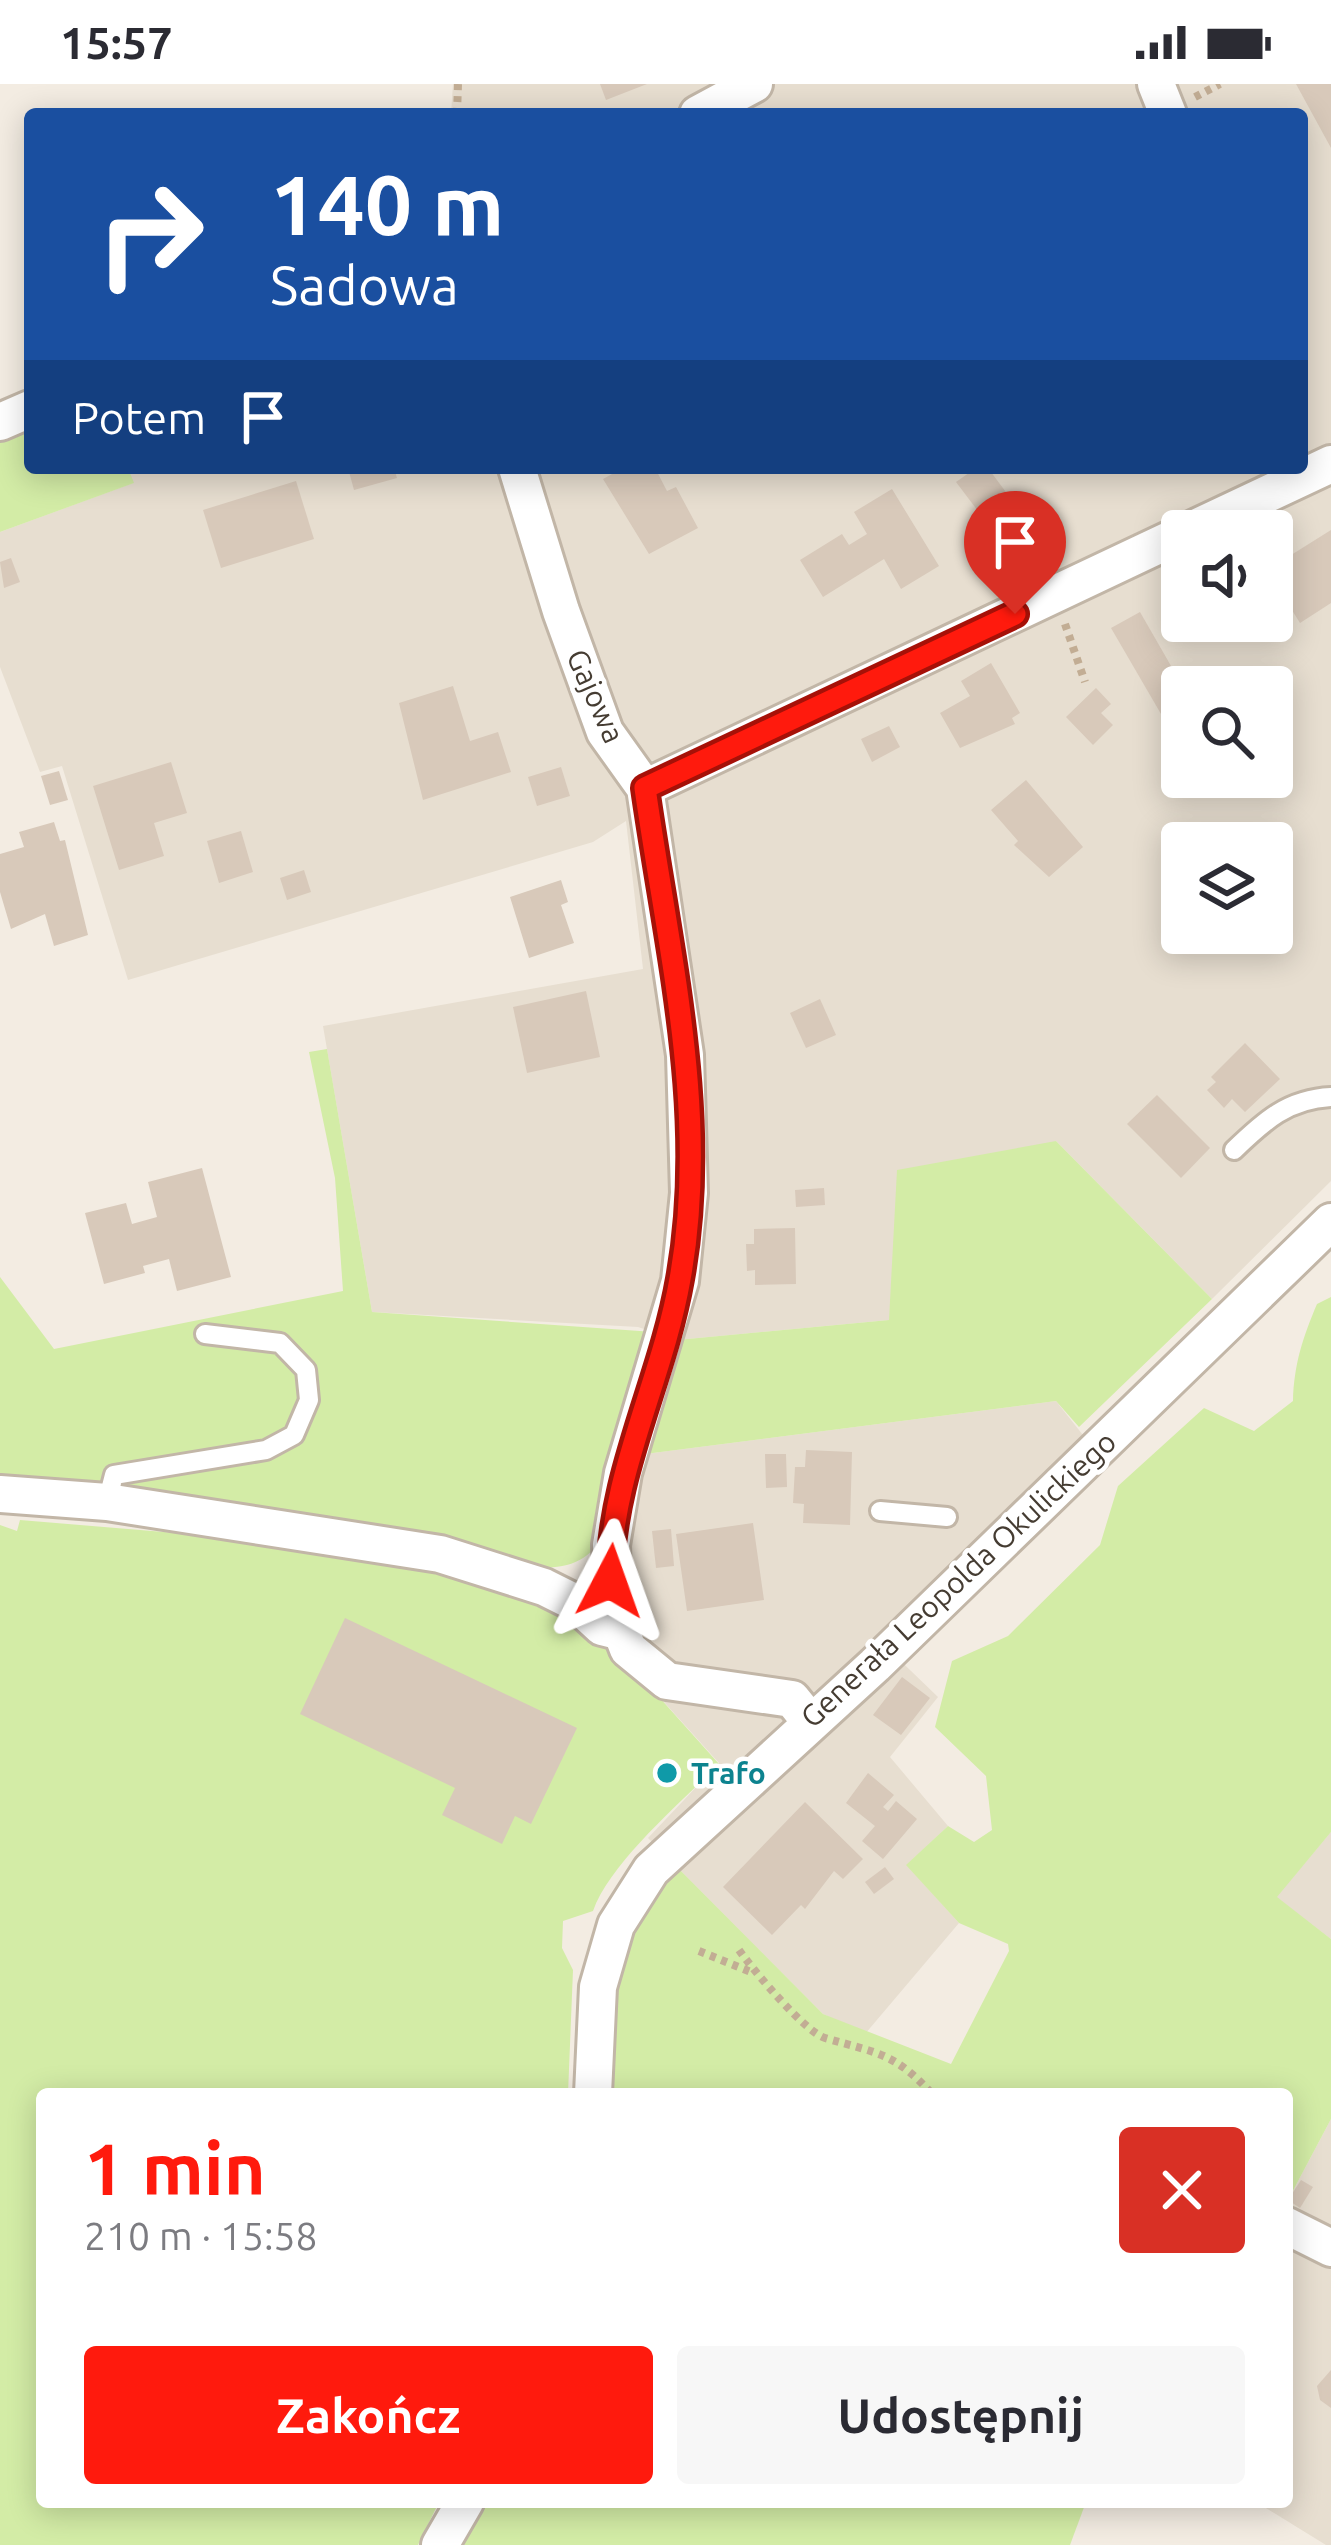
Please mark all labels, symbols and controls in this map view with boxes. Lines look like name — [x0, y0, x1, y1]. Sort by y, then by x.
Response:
text: 15:57 — [60, 17, 173, 68]
icon: right — [72, 156, 228, 312]
text: 140 m — [270, 157, 504, 251]
text: Sadowa — [270, 255, 459, 315]
icon: arrive — [230, 384, 296, 450]
text: Potem — [72, 392, 206, 443]
pin — [964, 491, 1066, 614]
icon: arrive — [982, 509, 1048, 575]
map controls — [1161, 510, 1293, 954]
button: sound — [1161, 510, 1293, 642]
street label: Gajowa — [560, 644, 632, 748]
button: search — [1161, 666, 1293, 798]
button: layers — [1161, 822, 1293, 954]
street label: Generała Leopolda Okulickiego — [794, 1424, 1122, 1734]
position arrow — [547, 1518, 673, 1644]
place label: Trafo — [691, 1756, 766, 1790]
marker: Trafo — [654, 1760, 680, 1786]
button: close — [1119, 2127, 1245, 2253]
text: 1 min — [84, 2128, 266, 2209]
text: 210 m · 15:58 — [84, 2214, 318, 2257]
button: Zakończ — [84, 2346, 653, 2484]
button: Udostępnij — [677, 2346, 1245, 2484]

